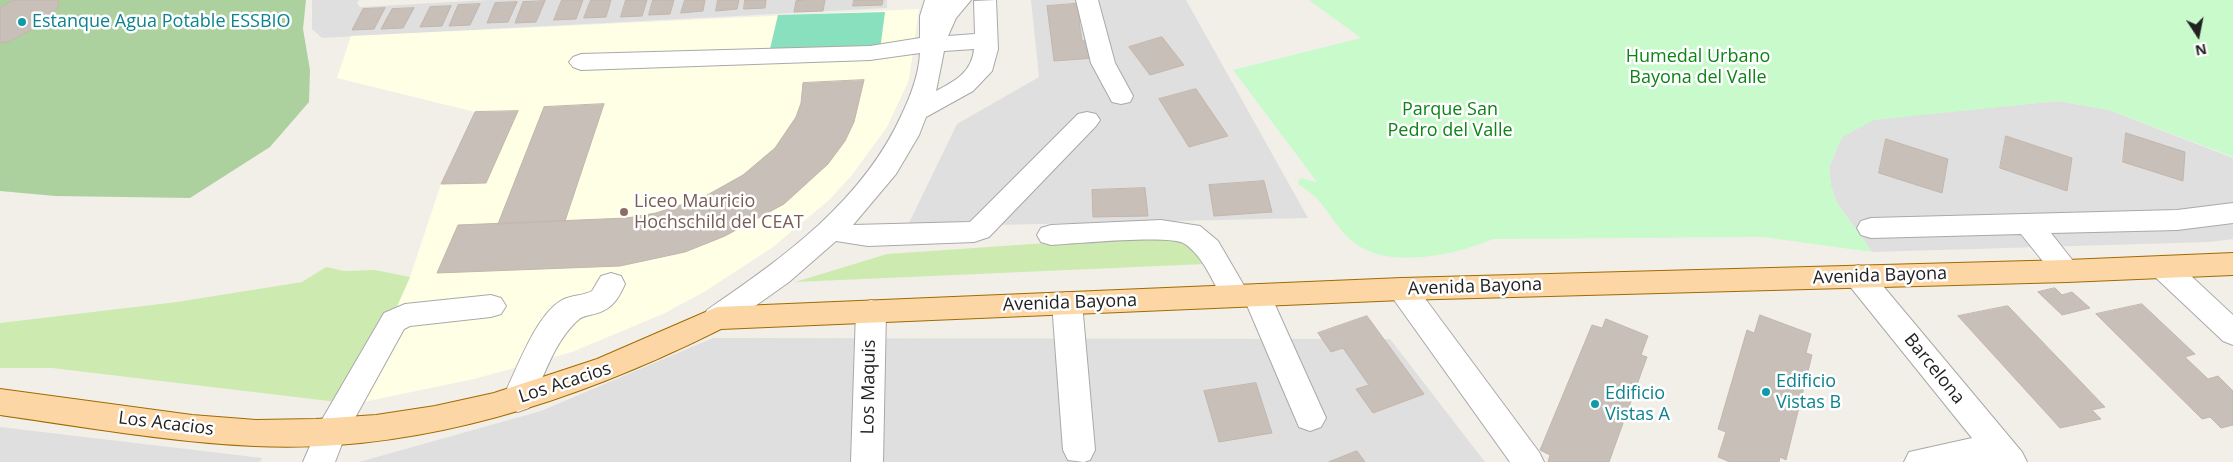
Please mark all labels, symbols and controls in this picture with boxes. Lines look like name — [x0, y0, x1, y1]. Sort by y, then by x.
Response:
north arrow — [2173, 10, 2223, 60]
place label: Estanque Agua Potable ESSBIO — [32, 11, 291, 33]
marker: Estanque Agua Potable ESSBIO — [16, 16, 28, 28]
text: N — [2194, 40, 2208, 61]
park label: Humedal Urbano Bayona del Valle — [1626, 46, 1770, 88]
park label: Parque San Pedro del Valle — [1387, 99, 1513, 142]
place label: Liceo Mauricio Hochschild del CEAT — [634, 191, 804, 233]
marker: Liceo Mauricio Hochschild del CEAT — [618, 206, 630, 218]
street label: Avenida Bayona — [1813, 263, 1947, 289]
street label: Avenida Bayona — [1408, 274, 1542, 300]
street label: Avenida Bayona — [1003, 290, 1137, 316]
street label: Barcelona — [1899, 330, 1969, 408]
street label: Los Maquis — [857, 339, 881, 435]
street label: Los Acacios — [516, 358, 614, 408]
place label: Edificio Vistas B — [1776, 371, 1841, 414]
place label: Edificio Vistas A — [1605, 383, 1670, 426]
marker: Edificio Vistas B — [1760, 386, 1772, 398]
marker: Edificio Vistas A — [1589, 398, 1601, 410]
street label: Los Acacios — [117, 407, 215, 441]

